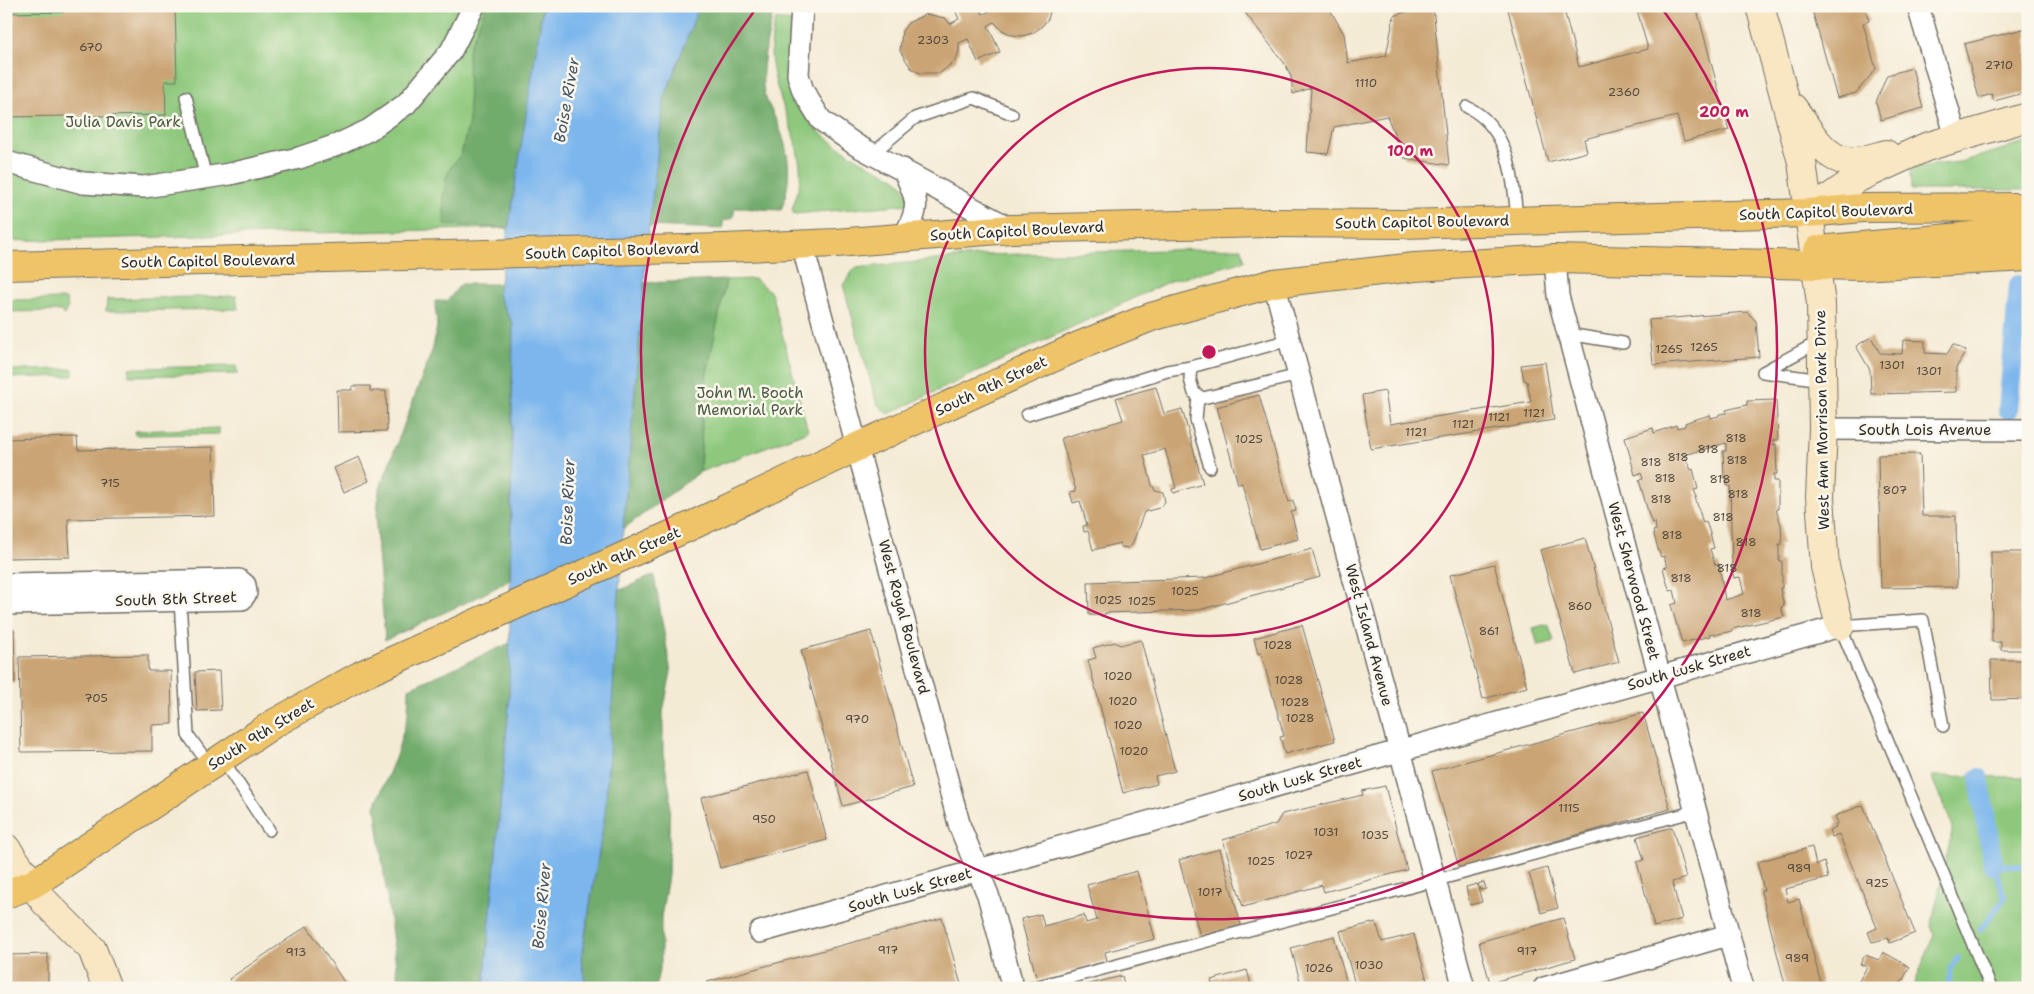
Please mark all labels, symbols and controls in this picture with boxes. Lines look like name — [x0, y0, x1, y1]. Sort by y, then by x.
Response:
house number: 2303 — [917, 32, 949, 48]
house number: 670 — [79, 39, 103, 55]
water label: Boise River — [549, 55, 584, 144]
house number: 2710 — [1985, 57, 2013, 73]
house number: 1110 — [1355, 75, 1377, 91]
house number: 2360 — [1608, 84, 1640, 100]
text: 200 m — [1699, 102, 1749, 122]
park label: Julia Davis Park — [65, 112, 181, 132]
text: 100 m — [1387, 141, 1433, 161]
street label: South Capitol Boulevard — [1739, 199, 1914, 225]
street label: South Capitol Boulevard — [1335, 210, 1510, 234]
street label: South Capitol Boulevard — [929, 216, 1105, 246]
street label: South Capitol Boulevard — [525, 238, 700, 264]
street label: South Capitol Boulevard — [121, 249, 296, 273]
street label: West Ann Morrison Park Drive — [1810, 310, 1834, 530]
house number: 1265 — [1690, 339, 1718, 355]
house number: 1265 — [1655, 341, 1683, 357]
centre of rings — [1200, 343, 1218, 361]
street label: South 9th Street — [932, 351, 1050, 421]
house number: 1301 — [1879, 357, 1905, 373]
house number: 1301 — [1916, 363, 1942, 379]
park label: John M. Booth Memorial Park — [696, 383, 804, 420]
house number: 1121 — [1523, 405, 1545, 421]
house number: 1121 — [1488, 409, 1510, 425]
house number: 1121 — [1452, 416, 1474, 432]
street label: South Lois Avenue — [1859, 420, 1991, 440]
house number: 1121 — [1405, 424, 1427, 440]
house number: 818 — [1725, 430, 1747, 446]
house number: 1025 — [1235, 431, 1263, 447]
house number: 818 — [1697, 441, 1719, 457]
house number: 818 — [1667, 449, 1689, 465]
house number: 818 — [1726, 452, 1748, 468]
house number: 818 — [1640, 454, 1662, 470]
water label: Boise River — [555, 458, 580, 546]
house number: 818 — [1654, 470, 1676, 486]
house number: 818 — [1709, 471, 1731, 487]
house number: 715 — [100, 475, 120, 491]
house number: 807 — [1883, 482, 1907, 498]
house number: 818 — [1727, 486, 1749, 502]
house number: 818 — [1650, 491, 1672, 507]
street label: West Sherwood Street — [1603, 500, 1665, 662]
house number: 818 — [1712, 509, 1734, 525]
street label: South 9th Street — [564, 522, 684, 590]
house number: 818 — [1661, 527, 1683, 543]
house number: 818 — [1735, 534, 1757, 550]
street label: West Royal Boulevard — [874, 537, 934, 697]
house number: 818 — [1716, 560, 1738, 576]
street label: West Island Avenue — [1340, 562, 1398, 708]
house number: 818 — [1670, 570, 1692, 586]
house number: 1025 — [1171, 583, 1199, 599]
street label: South 8th Street — [115, 587, 237, 611]
house number: 1025 — [1094, 592, 1122, 608]
house number: 1025 — [1128, 593, 1156, 609]
house number: 860 — [1568, 598, 1592, 614]
house number: 818 — [1740, 605, 1762, 621]
house number: 861 — [1479, 623, 1499, 639]
house number: 1028 — [1264, 637, 1292, 653]
street label: South Lusk Street — [1625, 641, 1753, 695]
house number: 1020 — [1104, 668, 1132, 684]
house number: 1028 — [1275, 672, 1303, 688]
house number: 705 — [84, 690, 108, 706]
street label: South 9th Street — [204, 693, 318, 775]
house number: 1020 — [1109, 693, 1137, 709]
house number: 1028 — [1281, 694, 1309, 710]
house number: 1028 — [1286, 710, 1314, 726]
house number: 970 — [845, 711, 869, 727]
house number: 1020 — [1114, 717, 1142, 733]
house number: 1020 — [1120, 743, 1148, 759]
street label: South Lusk Street — [1236, 752, 1364, 806]
house number: 1115 — [1558, 800, 1580, 816]
house number: 950 — [752, 811, 776, 827]
house number: 1031 — [1313, 824, 1339, 840]
house number: 1035 — [1361, 827, 1389, 843]
house number: 1027 — [1285, 847, 1313, 863]
house number: 1025 — [1247, 853, 1275, 869]
house number: 989 — [1787, 860, 1811, 876]
water label: Boise River — [527, 862, 556, 950]
street label: South Lusk Street — [846, 863, 974, 917]
house number: 925 — [1865, 875, 1889, 891]
house number: 1017 — [1197, 884, 1223, 900]
house number: 917 — [878, 942, 898, 958]
house number: 917 — [1517, 943, 1537, 959]
house number: 913 — [286, 944, 306, 960]
house number: 989 — [1785, 950, 1809, 966]
house number: 1030 — [1354, 957, 1384, 973]
house number: 1026 — [1305, 960, 1333, 976]

